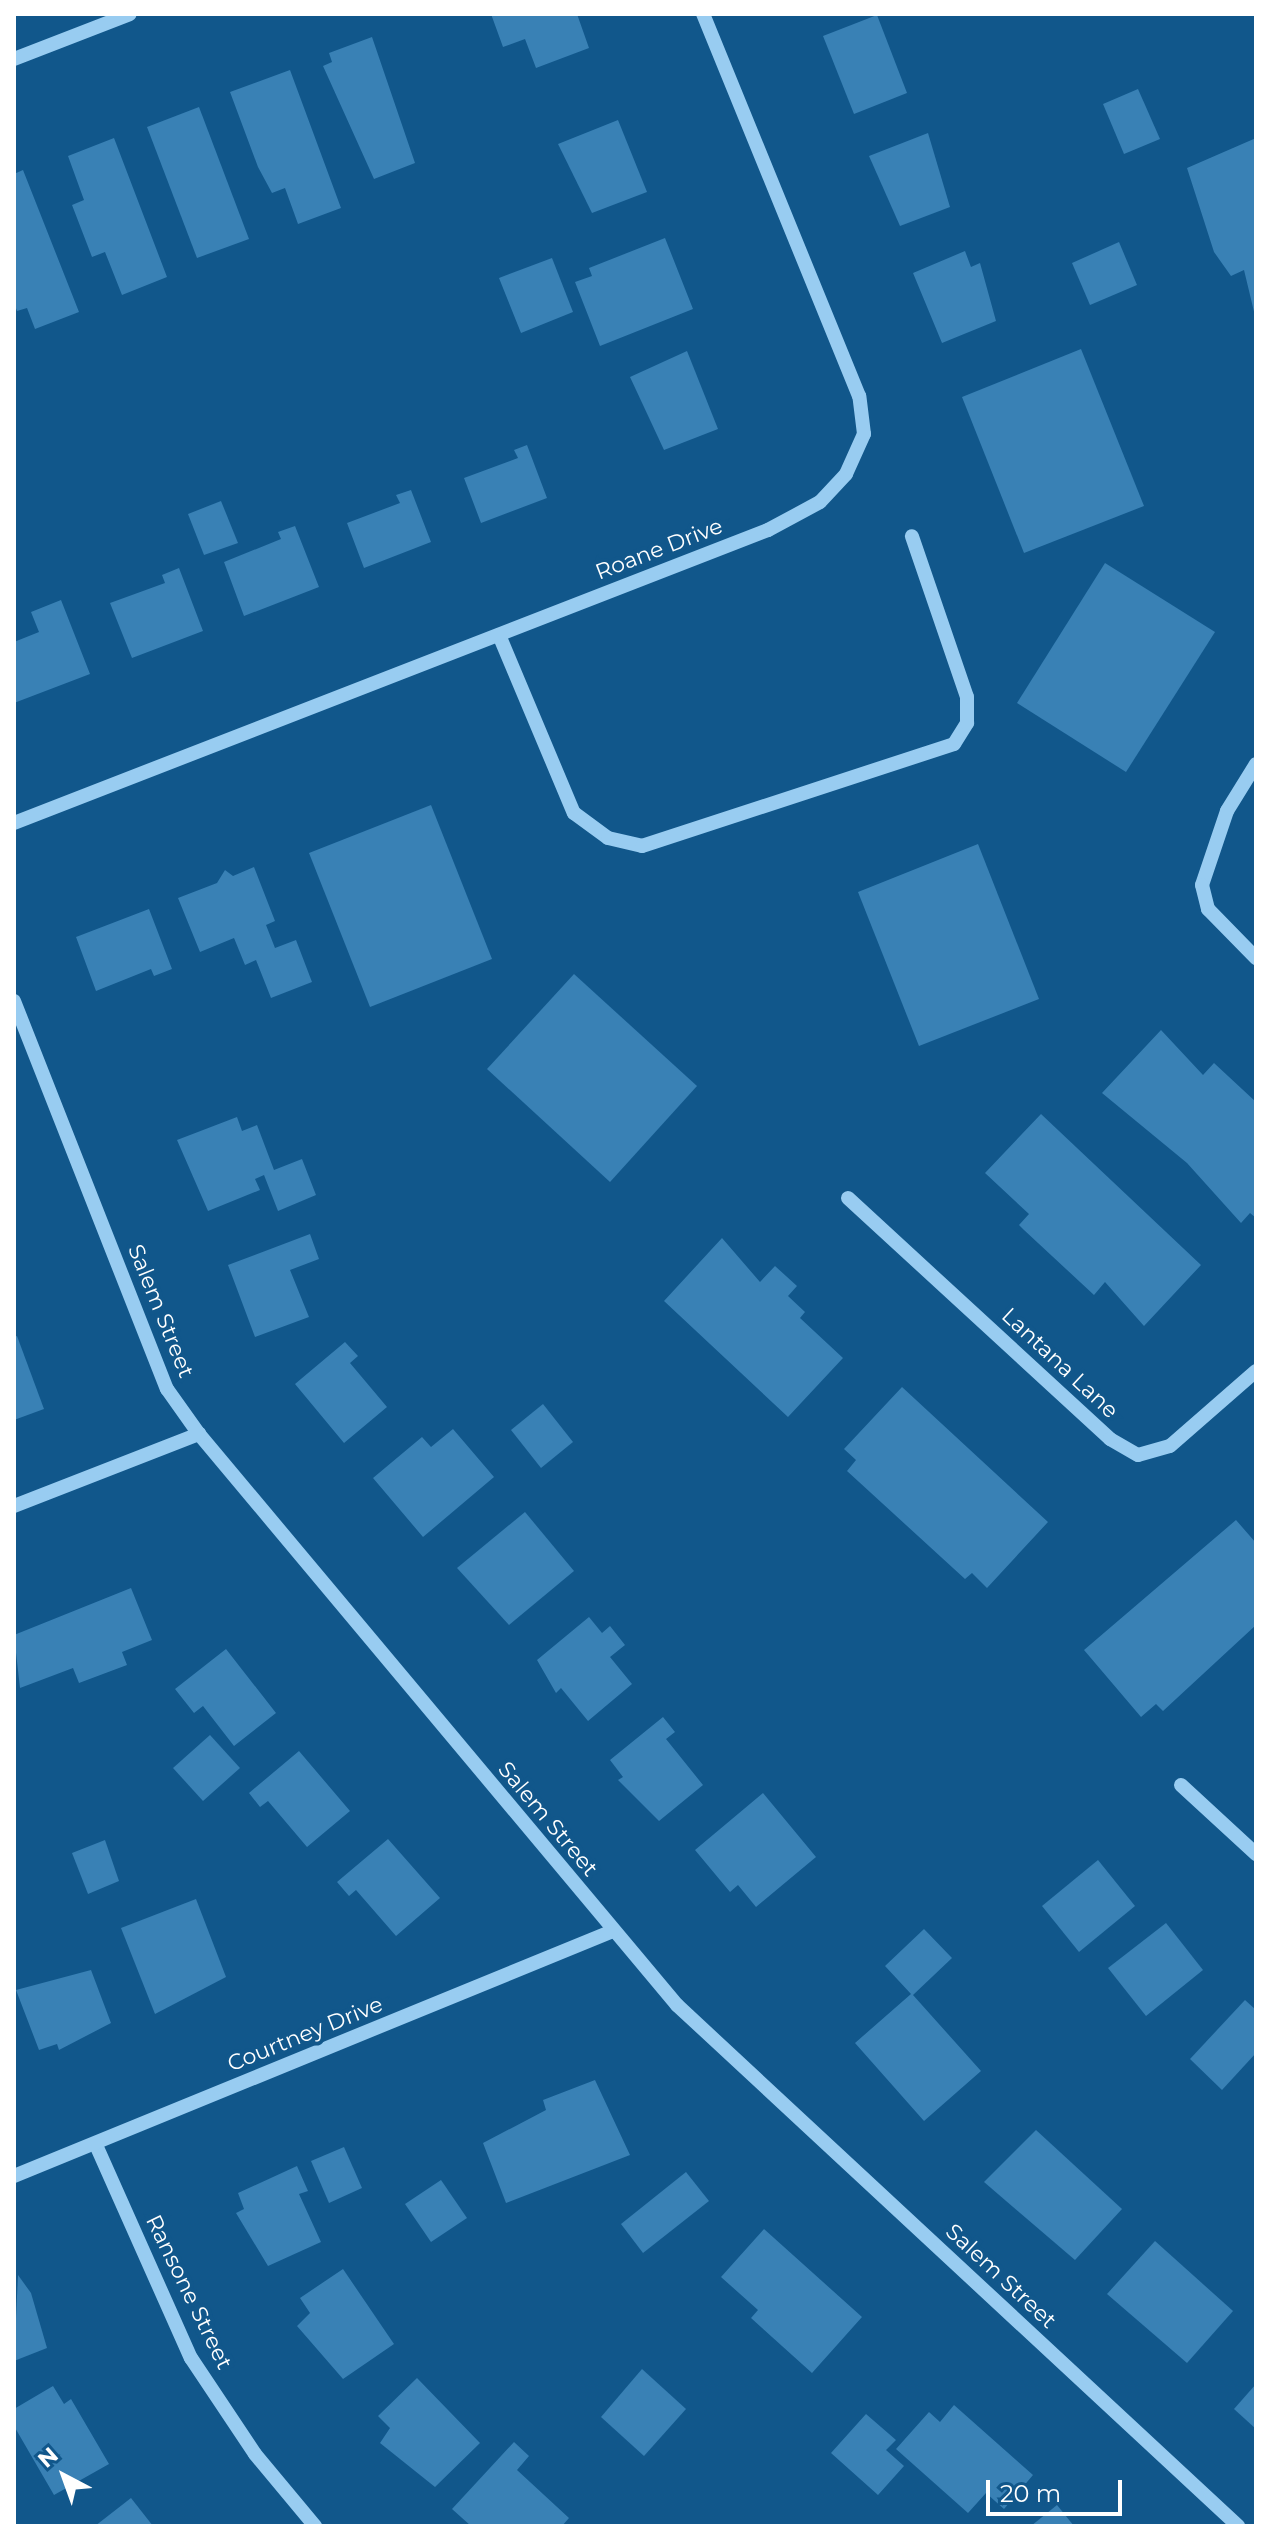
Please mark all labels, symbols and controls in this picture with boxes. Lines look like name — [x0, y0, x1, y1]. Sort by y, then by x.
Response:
street label: Roane Drive — [592, 513, 726, 585]
street label: Salem Street — [122, 1241, 200, 1381]
street label: Lantana Lane — [996, 1302, 1124, 1424]
street label: Salem Street — [492, 1756, 604, 1882]
street label: Courtney Drive — [224, 1991, 386, 2077]
street label: Ransone Street — [140, 2210, 238, 2374]
street label: Salem Street — [940, 2218, 1062, 2334]
north arrow — [24, 2436, 104, 2516]
text: N — [32, 2441, 63, 2474]
scale bar — [990, 2464, 1126, 2514]
text: 20 m — [1000, 2479, 1061, 2508]

